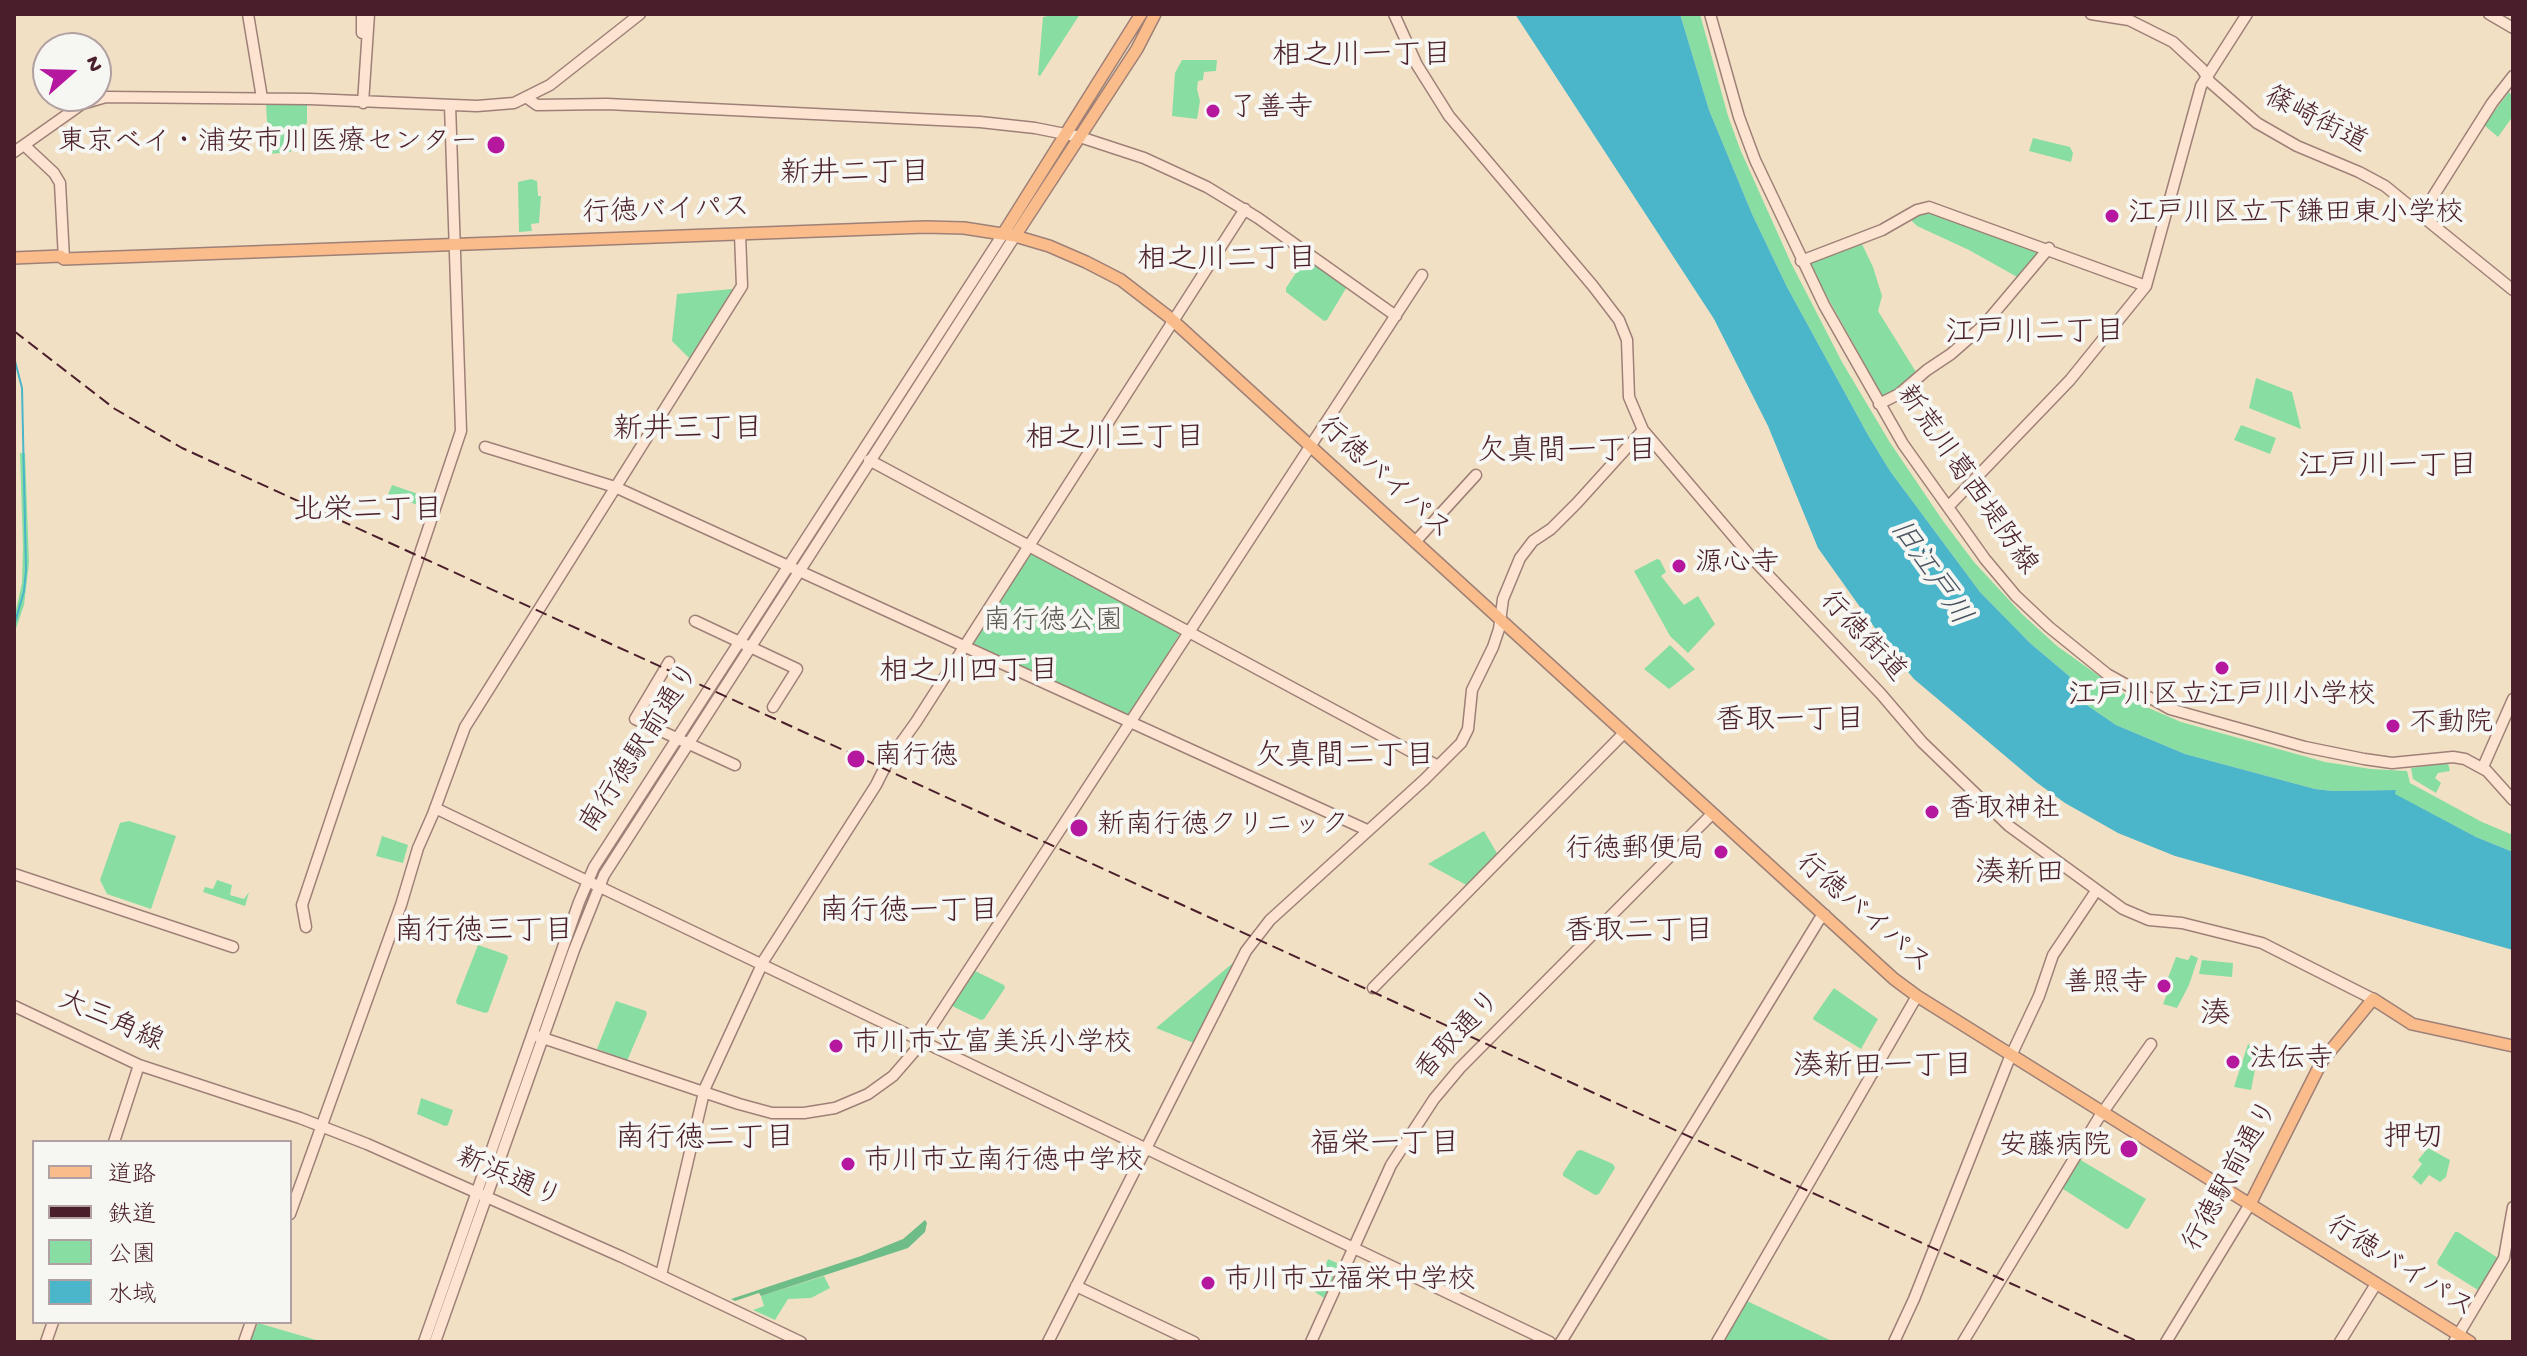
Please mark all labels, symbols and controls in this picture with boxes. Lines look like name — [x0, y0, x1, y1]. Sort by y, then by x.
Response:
north arrow — [32, 32, 112, 112]
district label: 相之川一丁目 — [1272, 40, 1452, 76]
text: N — [78, 53, 107, 76]
street label: 篠崎街道 — [2257, 82, 2373, 162]
place label: 了善寺 — [1229, 94, 1313, 128]
marker: 了善寺 — [1204, 102, 1222, 120]
place label: 東京ベイ・浦安市川医療センター — [58, 128, 478, 162]
marker: 東京ベイ・浦安市川医療センター — [485, 134, 507, 156]
district label: 新井二丁目 — [780, 158, 930, 194]
street label: 行徳バイパス — [581, 193, 751, 233]
place label: 江戸川区立下鎌田東小学校 — [2128, 199, 2464, 233]
marker: 江戸川区立下鎌田東小学校 — [2103, 207, 2121, 225]
district label: 相之川二丁目 — [1137, 244, 1317, 280]
district label: 江戸川二丁目 — [1945, 317, 2125, 353]
street label: 新荒川葛西堤防線 — [1887, 380, 2043, 582]
street label: 行徳バイパス — [1309, 411, 1457, 549]
district label: 新井三丁目 — [613, 414, 763, 450]
district label: 相之川三丁目 — [1025, 423, 1205, 459]
district label: 欠真間一丁目 — [1477, 436, 1657, 472]
district label: 江戸川一丁目 — [2298, 451, 2478, 487]
district label: 北栄二丁目 — [293, 495, 443, 531]
water label: 旧江戸川 — [1880, 514, 1976, 634]
place label: 源心寺 — [1695, 549, 1779, 583]
marker: 源心寺 — [1670, 557, 1688, 575]
street label: 行徳街道 — [1811, 586, 1911, 690]
park label: 南行徳公園 — [983, 607, 1123, 641]
district label: 相之川四丁目 — [879, 656, 1059, 692]
street label: 南行徳駅前通り — [575, 658, 709, 840]
marker: 江戸川区立江戸川小学校 — [2213, 659, 2231, 677]
place label: 江戸川区立江戸川小学校 — [2068, 681, 2376, 715]
district label: 香取一丁目 — [1715, 705, 1865, 741]
place label: 不動院 — [2409, 709, 2493, 743]
marker: 不動院 — [2384, 717, 2402, 735]
district label: 欠真間二丁目 — [1255, 741, 1435, 777]
place label: 南行徳 — [874, 742, 958, 776]
marker: 南行徳 — [845, 748, 867, 770]
place label: 香取神社 — [1948, 795, 2060, 829]
marker: 香取神社 — [1923, 803, 1941, 821]
place label: 新南行徳クリニック — [1097, 811, 1349, 845]
marker: 新南行徳クリニック — [1068, 817, 1090, 839]
place label: 行徳郵便局 — [1565, 835, 1705, 869]
marker: 行徳郵便局 — [1712, 843, 1730, 861]
street label: 行徳バイパス — [1788, 847, 1936, 983]
district label: 湊新田 — [1975, 858, 2065, 894]
district label: 南行徳一丁目 — [819, 896, 999, 932]
district label: 南行徳三丁目 — [394, 916, 574, 952]
district label: 香取二丁目 — [1564, 916, 1714, 952]
place label: 善照寺 — [2064, 969, 2148, 1003]
marker: 善照寺 — [2155, 977, 2173, 995]
street label: 大三角線 — [52, 985, 168, 1061]
street label: 香取通り — [1410, 985, 1510, 1089]
district label: 湊 — [2200, 999, 2230, 1035]
place label: 市川市立富美浜小学校 — [852, 1029, 1132, 1063]
marker: 市川市立富美浜小学校 — [827, 1037, 845, 1055]
place label: 法伝寺 — [2249, 1045, 2333, 1079]
district label: 湊新田一丁目 — [1793, 1051, 1973, 1087]
marker: 法伝寺 — [2224, 1053, 2242, 1071]
street label: 行徳駅前通り — [2178, 1095, 2288, 1259]
district label: 押切 — [2383, 1122, 2443, 1158]
district label: 南行徳二丁目 — [615, 1123, 795, 1159]
district label: 福栄一丁目 — [1310, 1129, 1460, 1165]
place label: 安藤病院 — [1999, 1132, 2111, 1166]
marker: 安藤病院 — [2118, 1138, 2140, 1160]
legend — [32, 1140, 292, 1324]
street label: 新浜通り — [450, 1142, 566, 1218]
place label: 市川市立南行徳中学校 — [864, 1147, 1144, 1181]
marker: 市川市立南行徳中学校 — [839, 1155, 857, 1173]
text: 道路 — [108, 1162, 156, 1191]
text: 鉄道 — [108, 1202, 156, 1231]
street label: 行徳バイパス — [2319, 1210, 2479, 1328]
text: 公園 — [108, 1242, 156, 1271]
place label: 市川市立福栄中学校 — [1224, 1266, 1476, 1300]
marker: 市川市立福栄中学校 — [1199, 1274, 1217, 1292]
text: 水域 — [108, 1282, 156, 1311]

